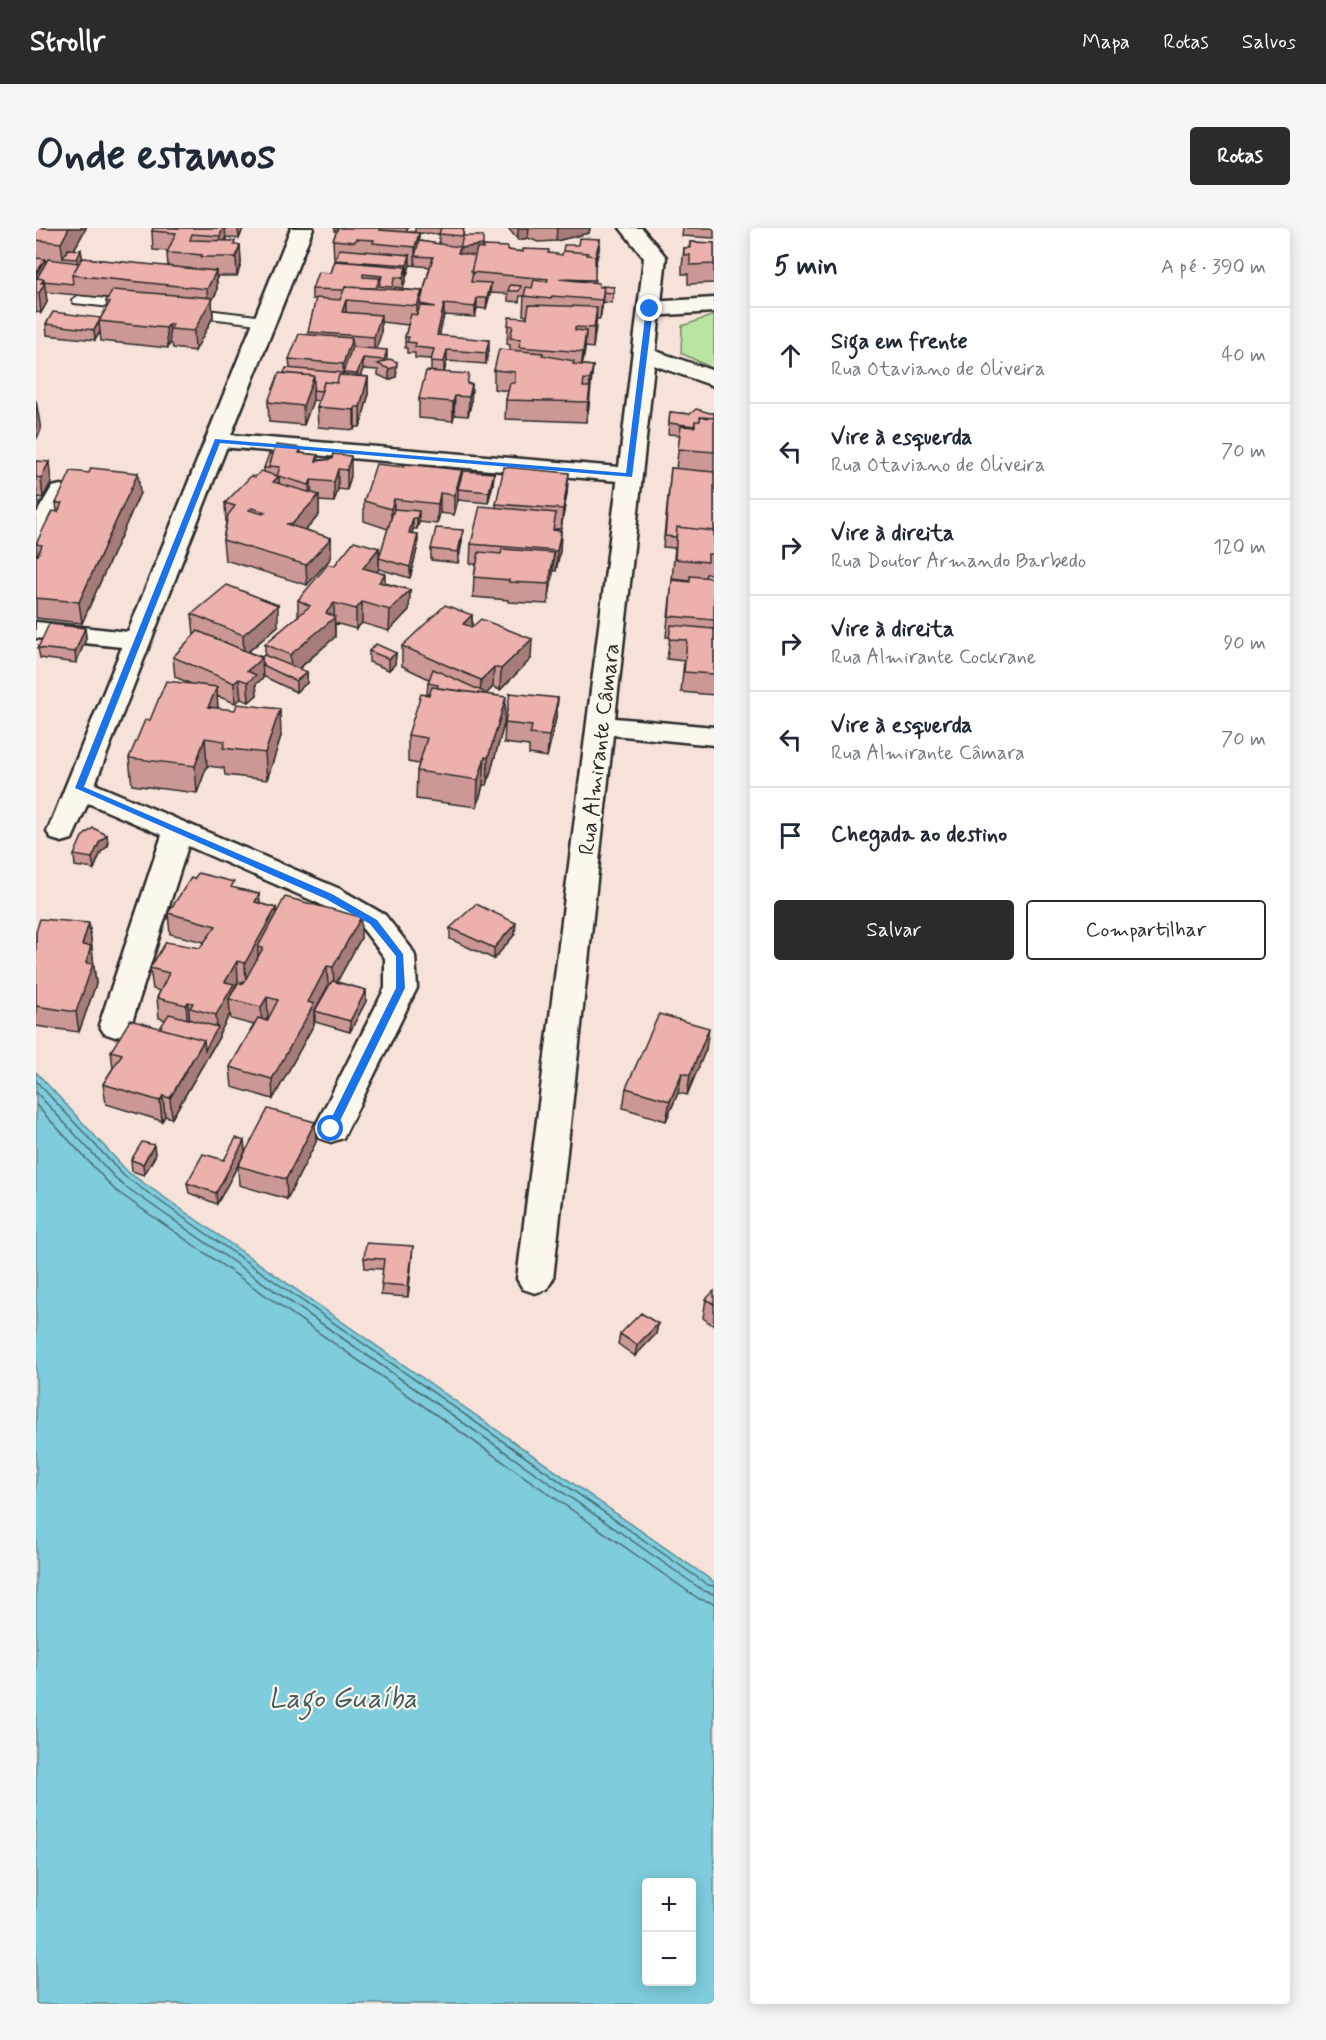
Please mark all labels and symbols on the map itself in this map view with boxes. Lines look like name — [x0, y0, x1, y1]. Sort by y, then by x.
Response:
route end — [636, 295, 662, 321]
street label: Rua Almirante Câmara — [573, 642, 627, 857]
route start — [317, 1115, 343, 1141]
water label: Lago Guaíba — [269, 1681, 417, 1721]

